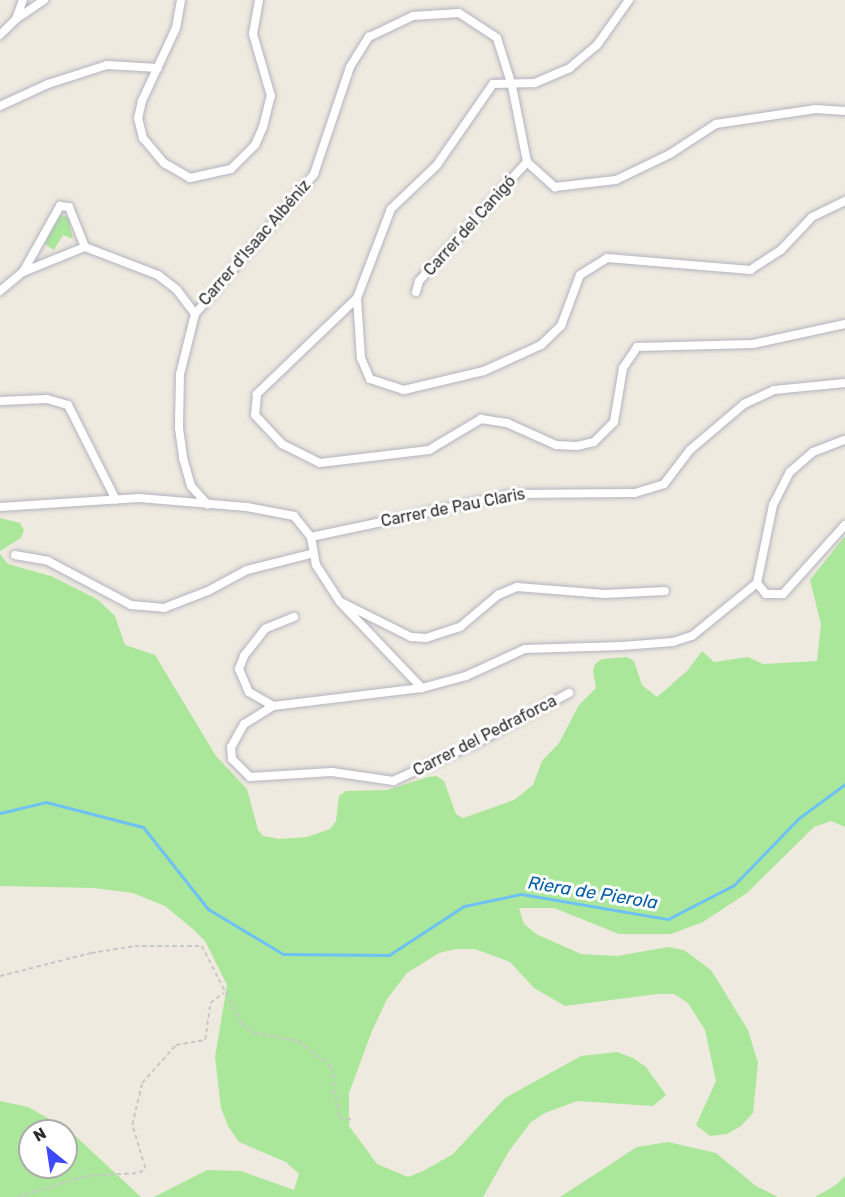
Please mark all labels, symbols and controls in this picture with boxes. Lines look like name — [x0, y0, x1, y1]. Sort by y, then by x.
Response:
street label: Carrer del Canigó — [420, 172, 520, 280]
street label: Carrer d'Isaac Albéniz — [195, 176, 315, 310]
street label: Carrer de Pau Claris — [379, 485, 527, 531]
street label: Carrer del Pedraforca — [410, 691, 560, 781]
water label: Riera de Pierola — [526, 872, 660, 914]
north arrow — [18, 1119, 78, 1179]
text: N — [30, 1124, 49, 1146]

